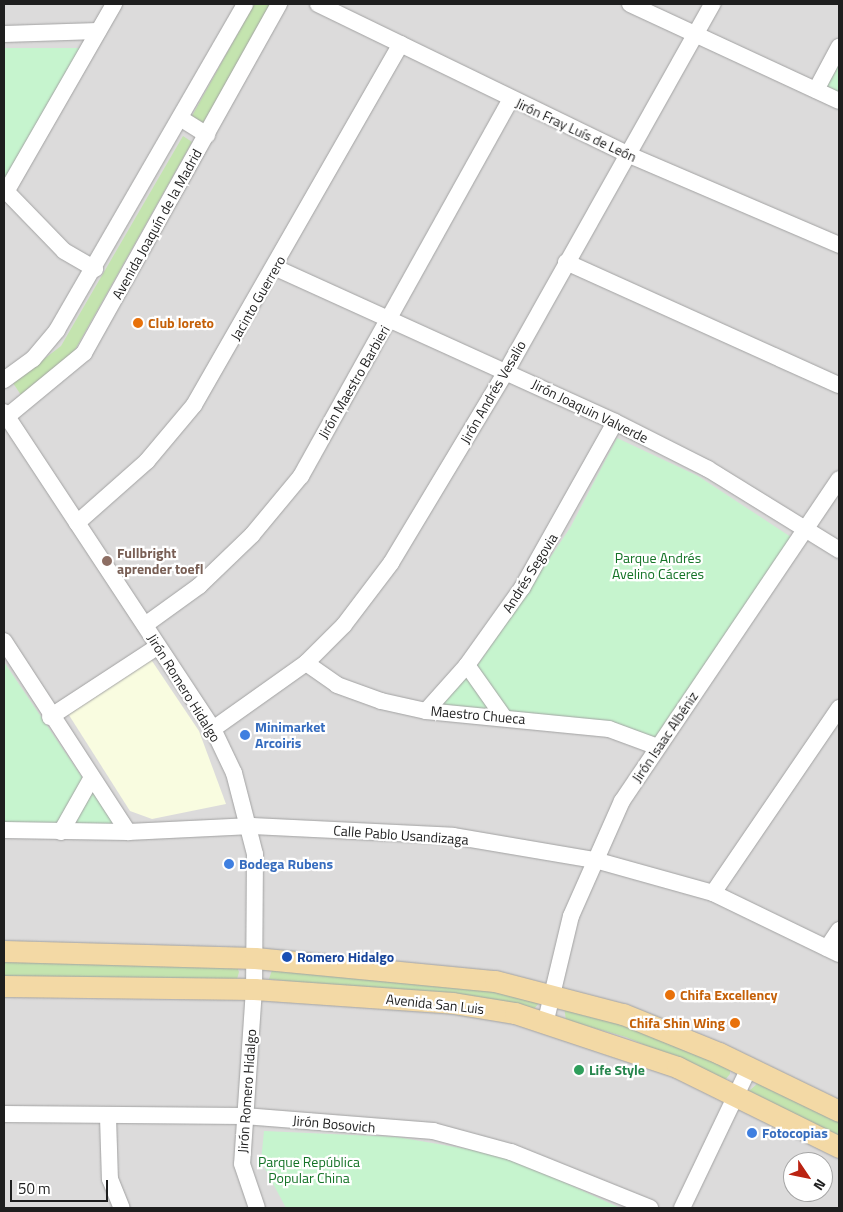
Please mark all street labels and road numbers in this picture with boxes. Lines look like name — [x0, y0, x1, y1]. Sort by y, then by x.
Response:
street label: Jirón Fray Luís de León — [513, 95, 639, 165]
street label: Avenida Joaquín de la Madrid — [109, 146, 205, 302]
street label: Jacinto Guerrero — [227, 253, 289, 343]
street label: Jirón Maestro Barbieri — [315, 322, 393, 442]
street label: Jirón Andrés Vesalio — [457, 337, 529, 447]
street label: Jirón Joaquin Valverde — [529, 376, 651, 446]
street label: Andrés Segovia — [499, 530, 561, 616]
street label: Jirón Romero Hidalgo — [144, 631, 224, 745]
street label: Jirón Isaac Albéniz — [628, 688, 702, 786]
street label: Maestro Chueca — [430, 702, 526, 728]
street label: Calle Pablo Usandizaga — [333, 822, 469, 848]
street label: Avenida San Luis — [385, 990, 485, 1018]
street label: Jirón Romero Hidalgo — [234, 1028, 260, 1154]
street label: Jirón Bosovich — [292, 1112, 376, 1136]

